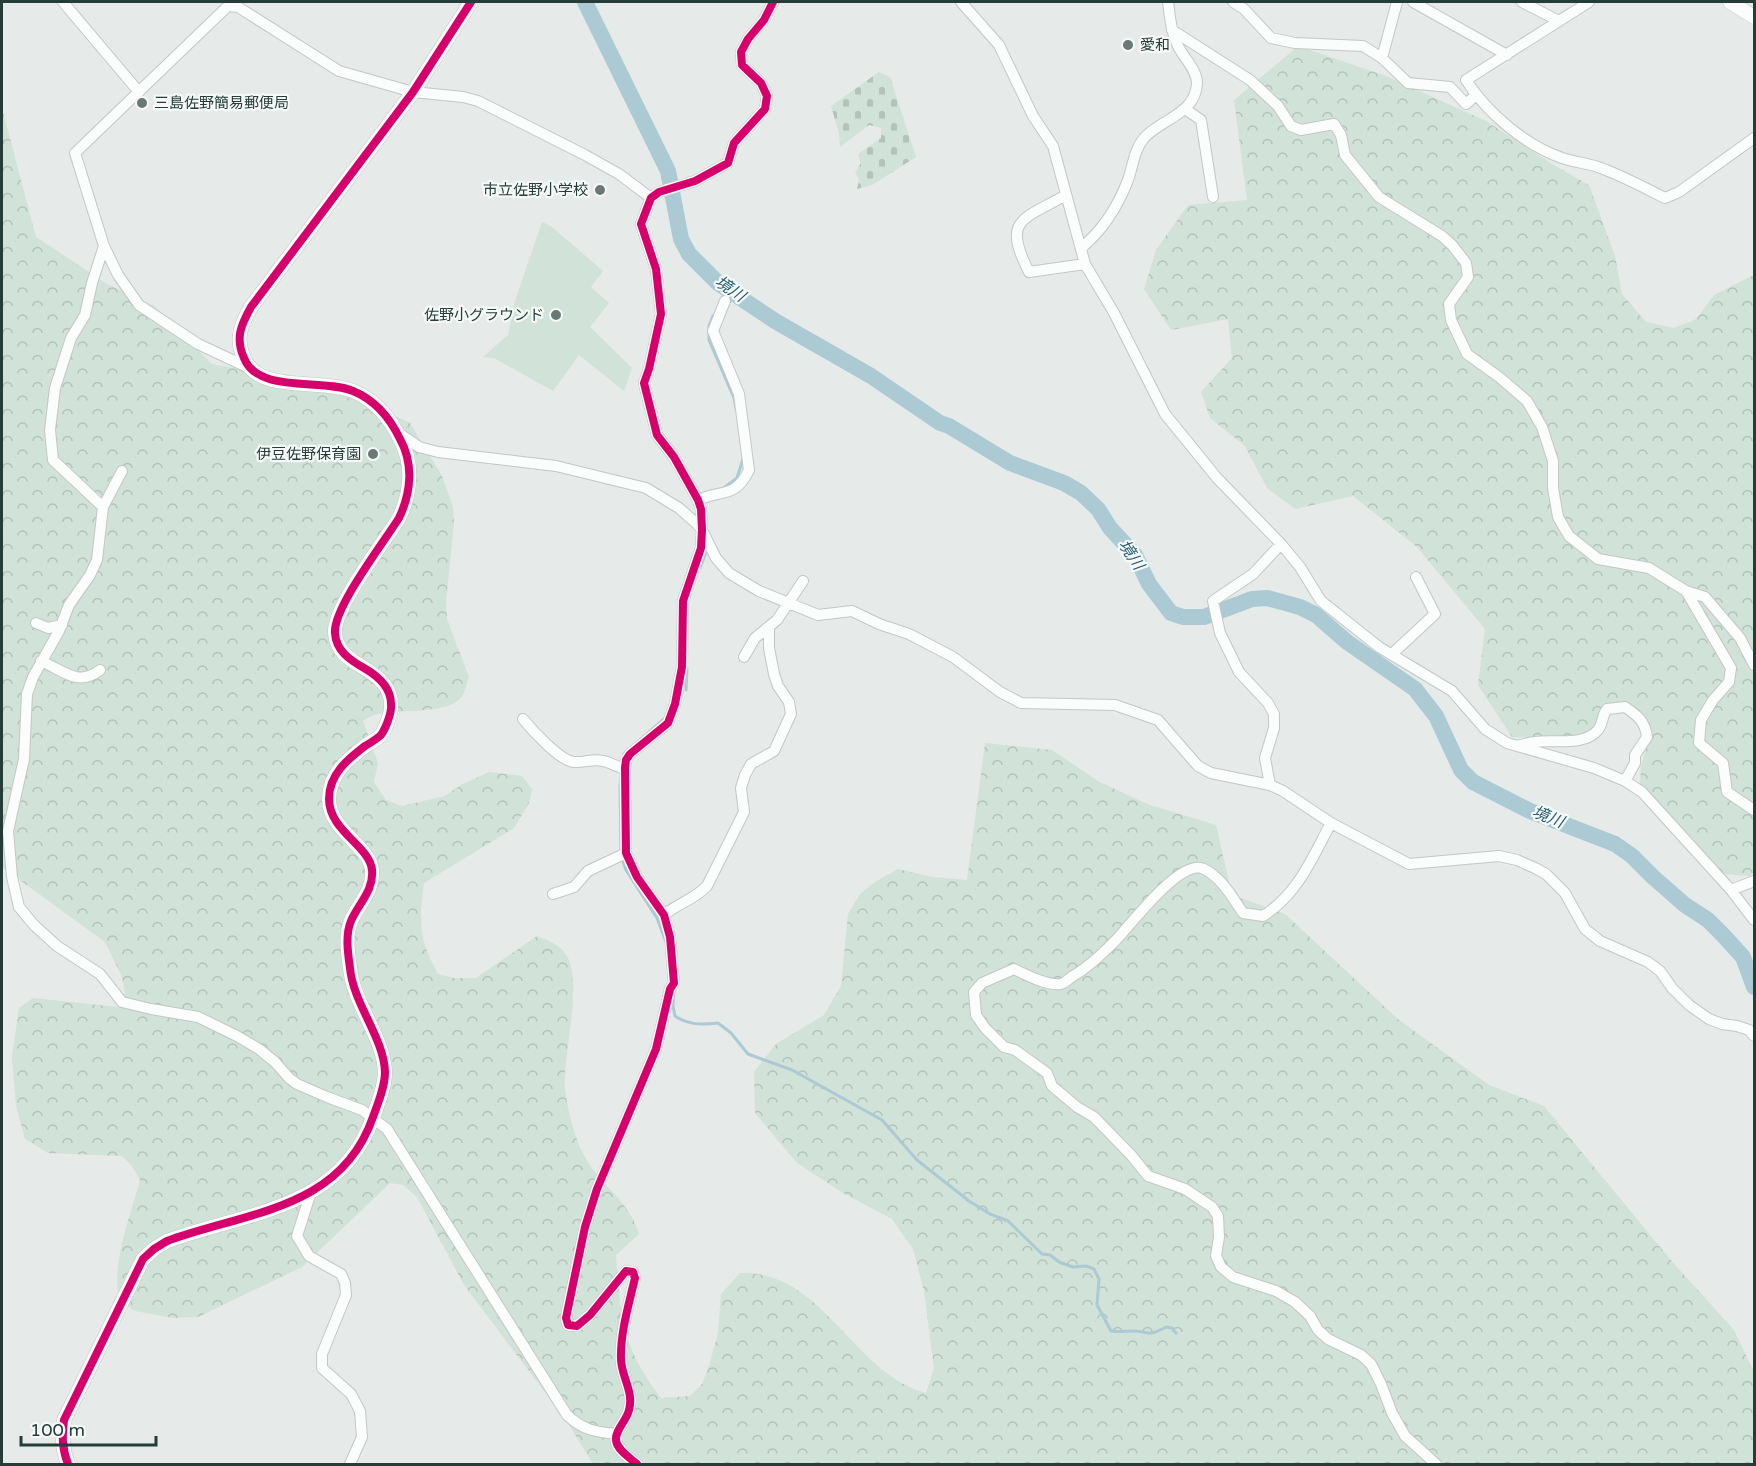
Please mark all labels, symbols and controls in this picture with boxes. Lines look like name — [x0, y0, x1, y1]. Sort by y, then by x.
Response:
place label: 愛和 — [1140, 36, 1170, 54]
marker: 愛和 — [1121, 38, 1135, 52]
place label: 三島佐野簡易郵便局 — [154, 94, 289, 112]
marker: 三島佐野簡易郵便局 — [135, 96, 149, 110]
place label: 市立佐野小学校 — [483, 181, 588, 199]
marker: 市立佐野小学校 — [593, 183, 607, 197]
water label: 境川 — [711, 272, 751, 307]
place label: 佐野小グラウンド — [424, 306, 544, 324]
marker: 佐野小グラウンド — [549, 308, 563, 322]
place label: 伊豆佐野保育園 — [256, 445, 361, 463]
marker: 伊豆佐野保育園 — [366, 447, 380, 461]
water label: 境川 — [1114, 536, 1149, 576]
water label: 境川 — [1529, 802, 1568, 833]
scale bar — [21, 1409, 156, 1447]
text: 100 m — [30, 1419, 85, 1441]

